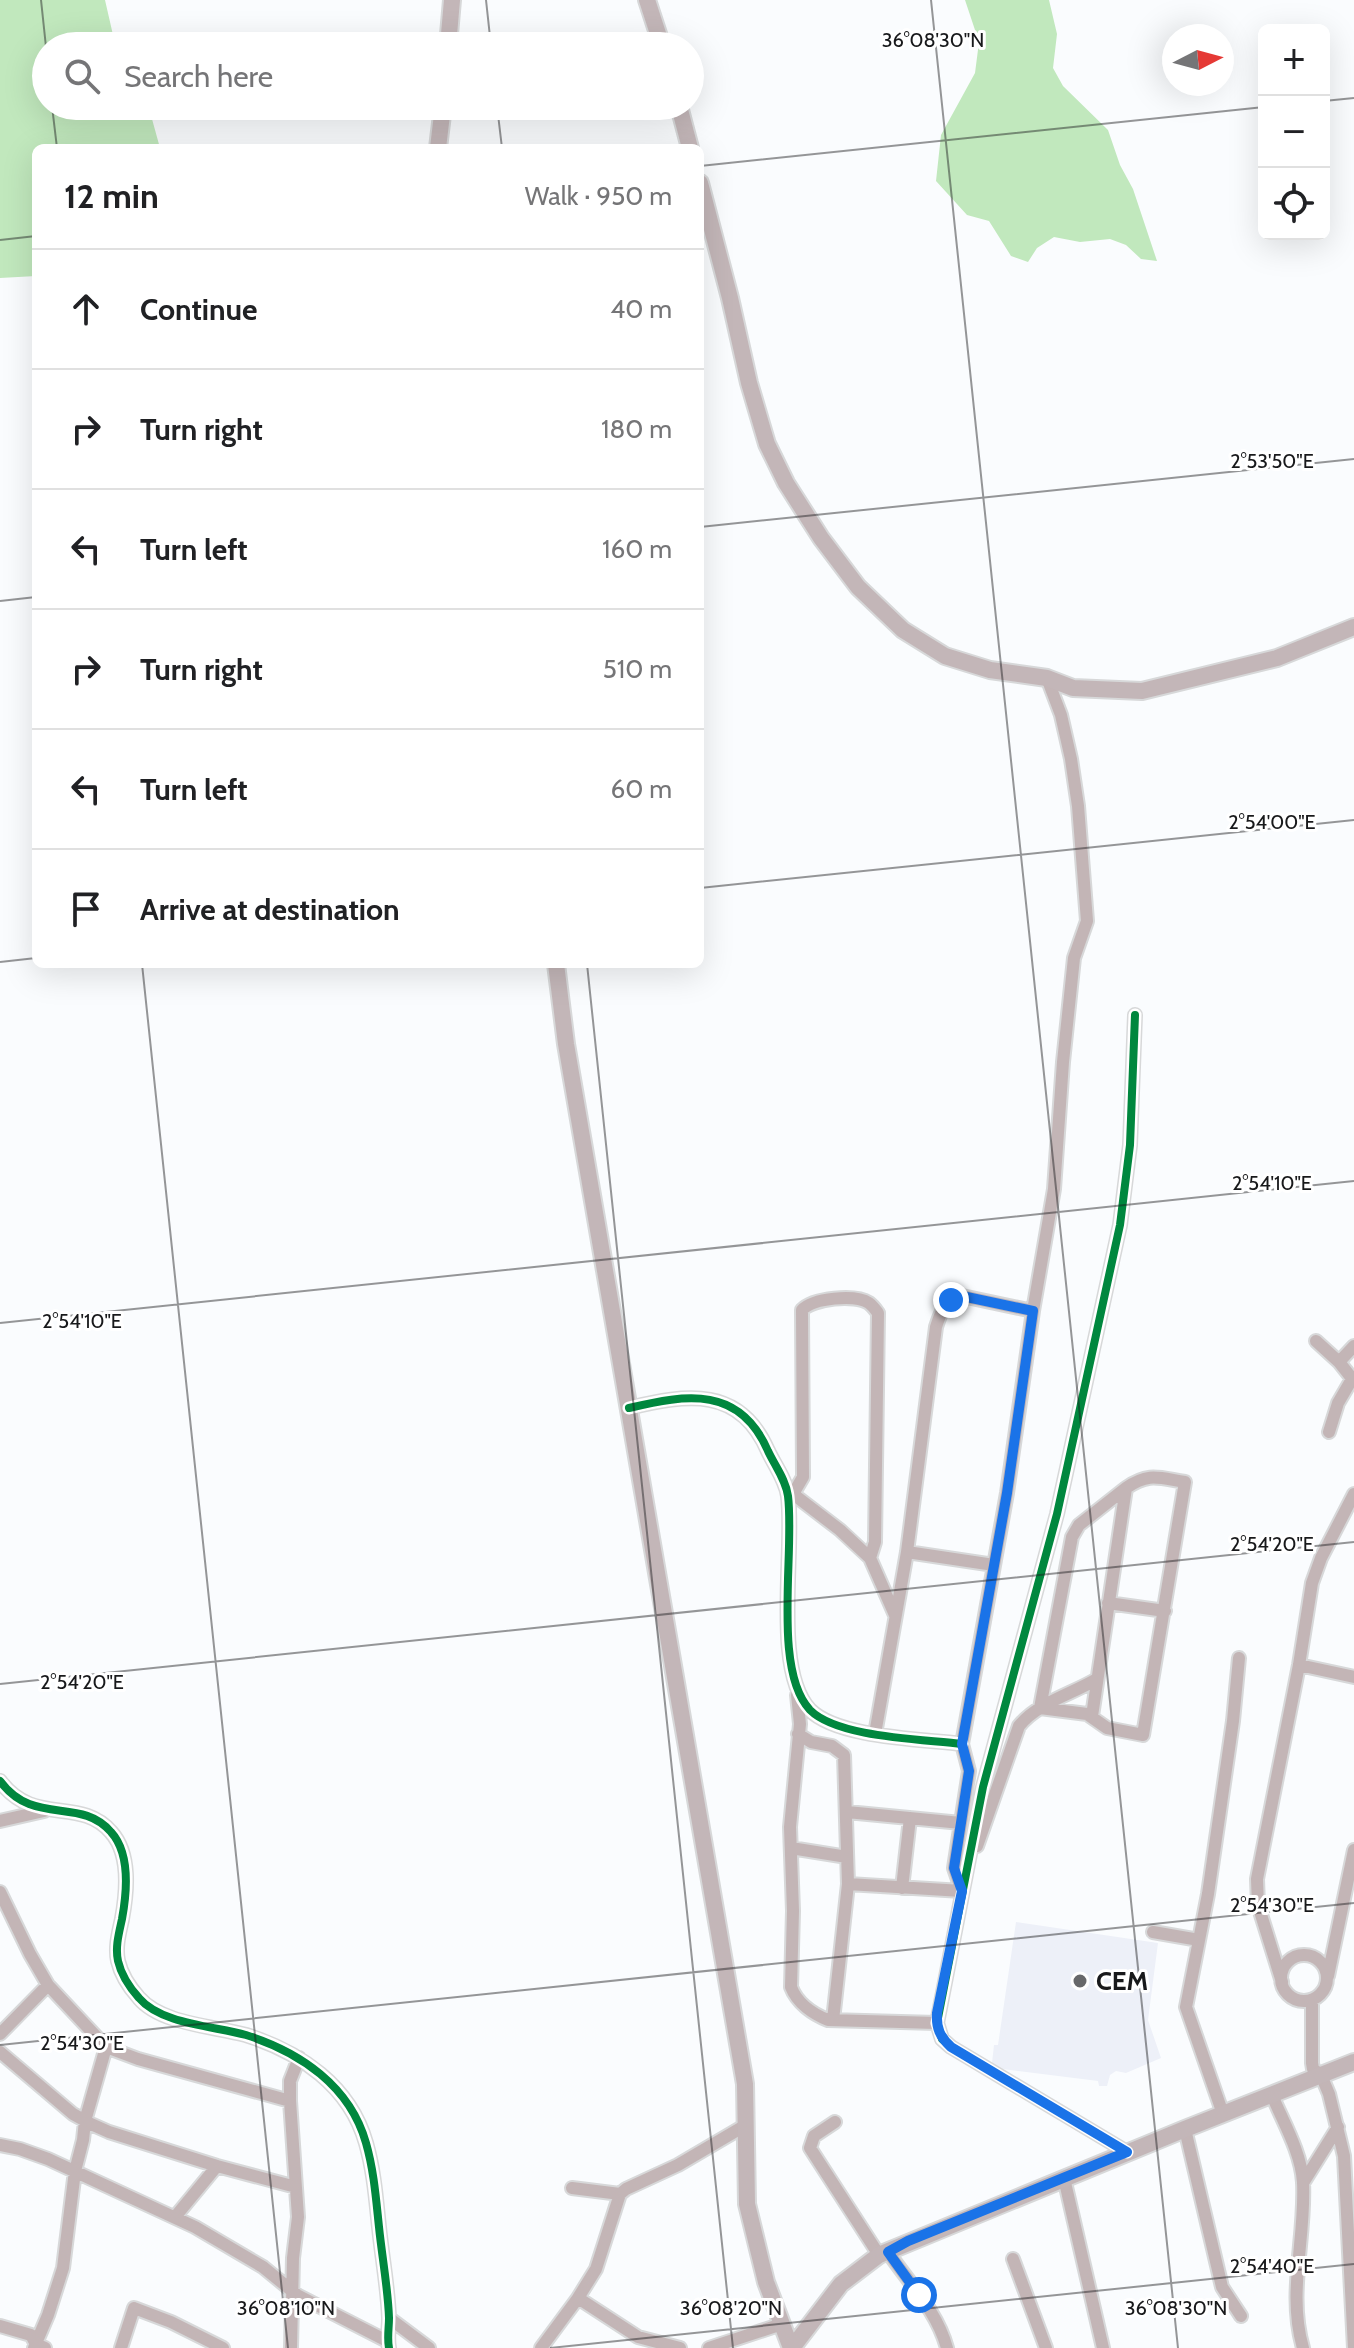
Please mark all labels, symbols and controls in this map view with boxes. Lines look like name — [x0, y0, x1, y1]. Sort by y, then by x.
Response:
north arrow — [1162, 24, 1234, 96]
map controls — [1258, 24, 1330, 240]
button: + — [1258, 24, 1330, 96]
text: 36°08'30"N — [882, 28, 984, 52]
search box — [32, 32, 704, 120]
icon: search — [60, 54, 104, 98]
text: Search here — [124, 58, 273, 95]
button: − — [1258, 96, 1330, 168]
button: locate — [1258, 168, 1330, 240]
text: 12 min — [64, 175, 159, 217]
text: Walk · 950 m — [525, 180, 672, 212]
icon: ahead — [64, 287, 108, 331]
text: Continue — [140, 291, 257, 328]
text: 40 m — [610, 293, 672, 325]
icon: right — [64, 407, 108, 451]
text: Turn right — [140, 411, 263, 448]
text: 180 m — [601, 413, 672, 445]
text: 2°53'50"E — [1230, 449, 1314, 473]
icon: left — [64, 527, 108, 571]
text: Turn left — [140, 531, 248, 568]
text: 160 m — [602, 533, 672, 565]
icon: right — [64, 647, 108, 691]
text: Turn right — [140, 651, 263, 688]
text: 510 m — [603, 653, 672, 685]
icon: left — [64, 767, 108, 811]
text: Turn left — [140, 771, 248, 808]
text: 60 m — [610, 773, 672, 805]
text: 2°54'00"E — [1228, 810, 1316, 834]
icon: arrive — [64, 887, 108, 931]
text: Arrive at destination — [140, 891, 400, 928]
text: 2°54'10"E — [1232, 1171, 1312, 1195]
route end — [933, 1282, 969, 1318]
text: 2°54'10"E — [42, 1309, 122, 1333]
text: 2°54'20"E — [1230, 1532, 1314, 1556]
text: 2°54'20"E — [40, 1670, 124, 1694]
text: 2°54'30"E — [1230, 1893, 1314, 1917]
place label: CEM — [1096, 1965, 1148, 1997]
marker: CEM — [1071, 1972, 1089, 1990]
text: 2°54'30"E — [40, 2031, 124, 2055]
text: 2°54'40"E — [1230, 2254, 1314, 2278]
route start — [901, 2277, 937, 2313]
text: 36°08'10"N — [237, 2296, 335, 2320]
text: 36°08'20"N — [680, 2296, 782, 2320]
text: 36°08'30"N — [1125, 2296, 1227, 2320]

